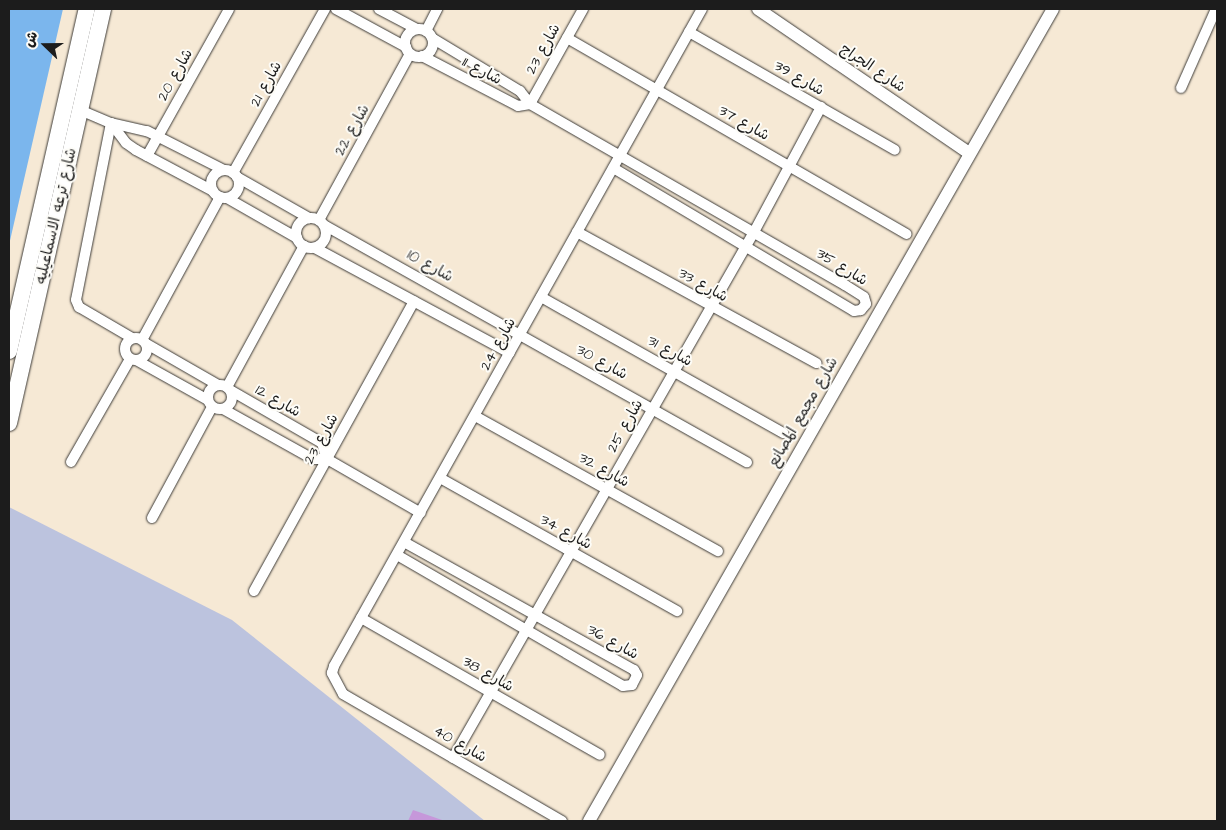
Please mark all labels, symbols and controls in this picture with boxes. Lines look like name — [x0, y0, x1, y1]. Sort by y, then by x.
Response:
north arrow — [20, 20, 70, 70]
street label: شارع 23 — [522, 21, 564, 77]
text: ش — [19, 28, 43, 50]
street label: شارع الجراج — [837, 40, 909, 96]
street label: شارع 20 — [153, 46, 197, 104]
street label: شارع 11 — [459, 53, 505, 89]
street label: شارع 39 — [771, 57, 827, 99]
street label: شارع 21 — [246, 58, 286, 110]
street label: شارع 22 — [331, 101, 373, 159]
street label: شارع 37 — [716, 101, 772, 145]
street label: شارع ترعه الاسماعيليه — [32, 146, 80, 286]
street label: شارع 35 — [813, 244, 871, 290]
street label: شارع 10 — [404, 246, 456, 286]
street label: شارع 33 — [675, 264, 731, 306]
street label: شارع 24 — [476, 315, 520, 373]
street label: شارع 31 — [645, 331, 695, 371]
street label: شارع 30 — [573, 341, 631, 383]
street label: شارع مجمع المصانع — [764, 354, 842, 470]
street label: شارع 12 — [252, 381, 304, 421]
street label: شارع 25 — [603, 396, 647, 456]
street label: شارع 23 — [300, 411, 342, 467]
street label: شارع 32 — [576, 449, 632, 491]
street label: شارع 34 — [537, 510, 595, 554]
street label: شارع 36 — [584, 621, 642, 663]
street label: شارع 38 — [459, 652, 517, 696]
street label: شارع 40 — [430, 722, 490, 766]

